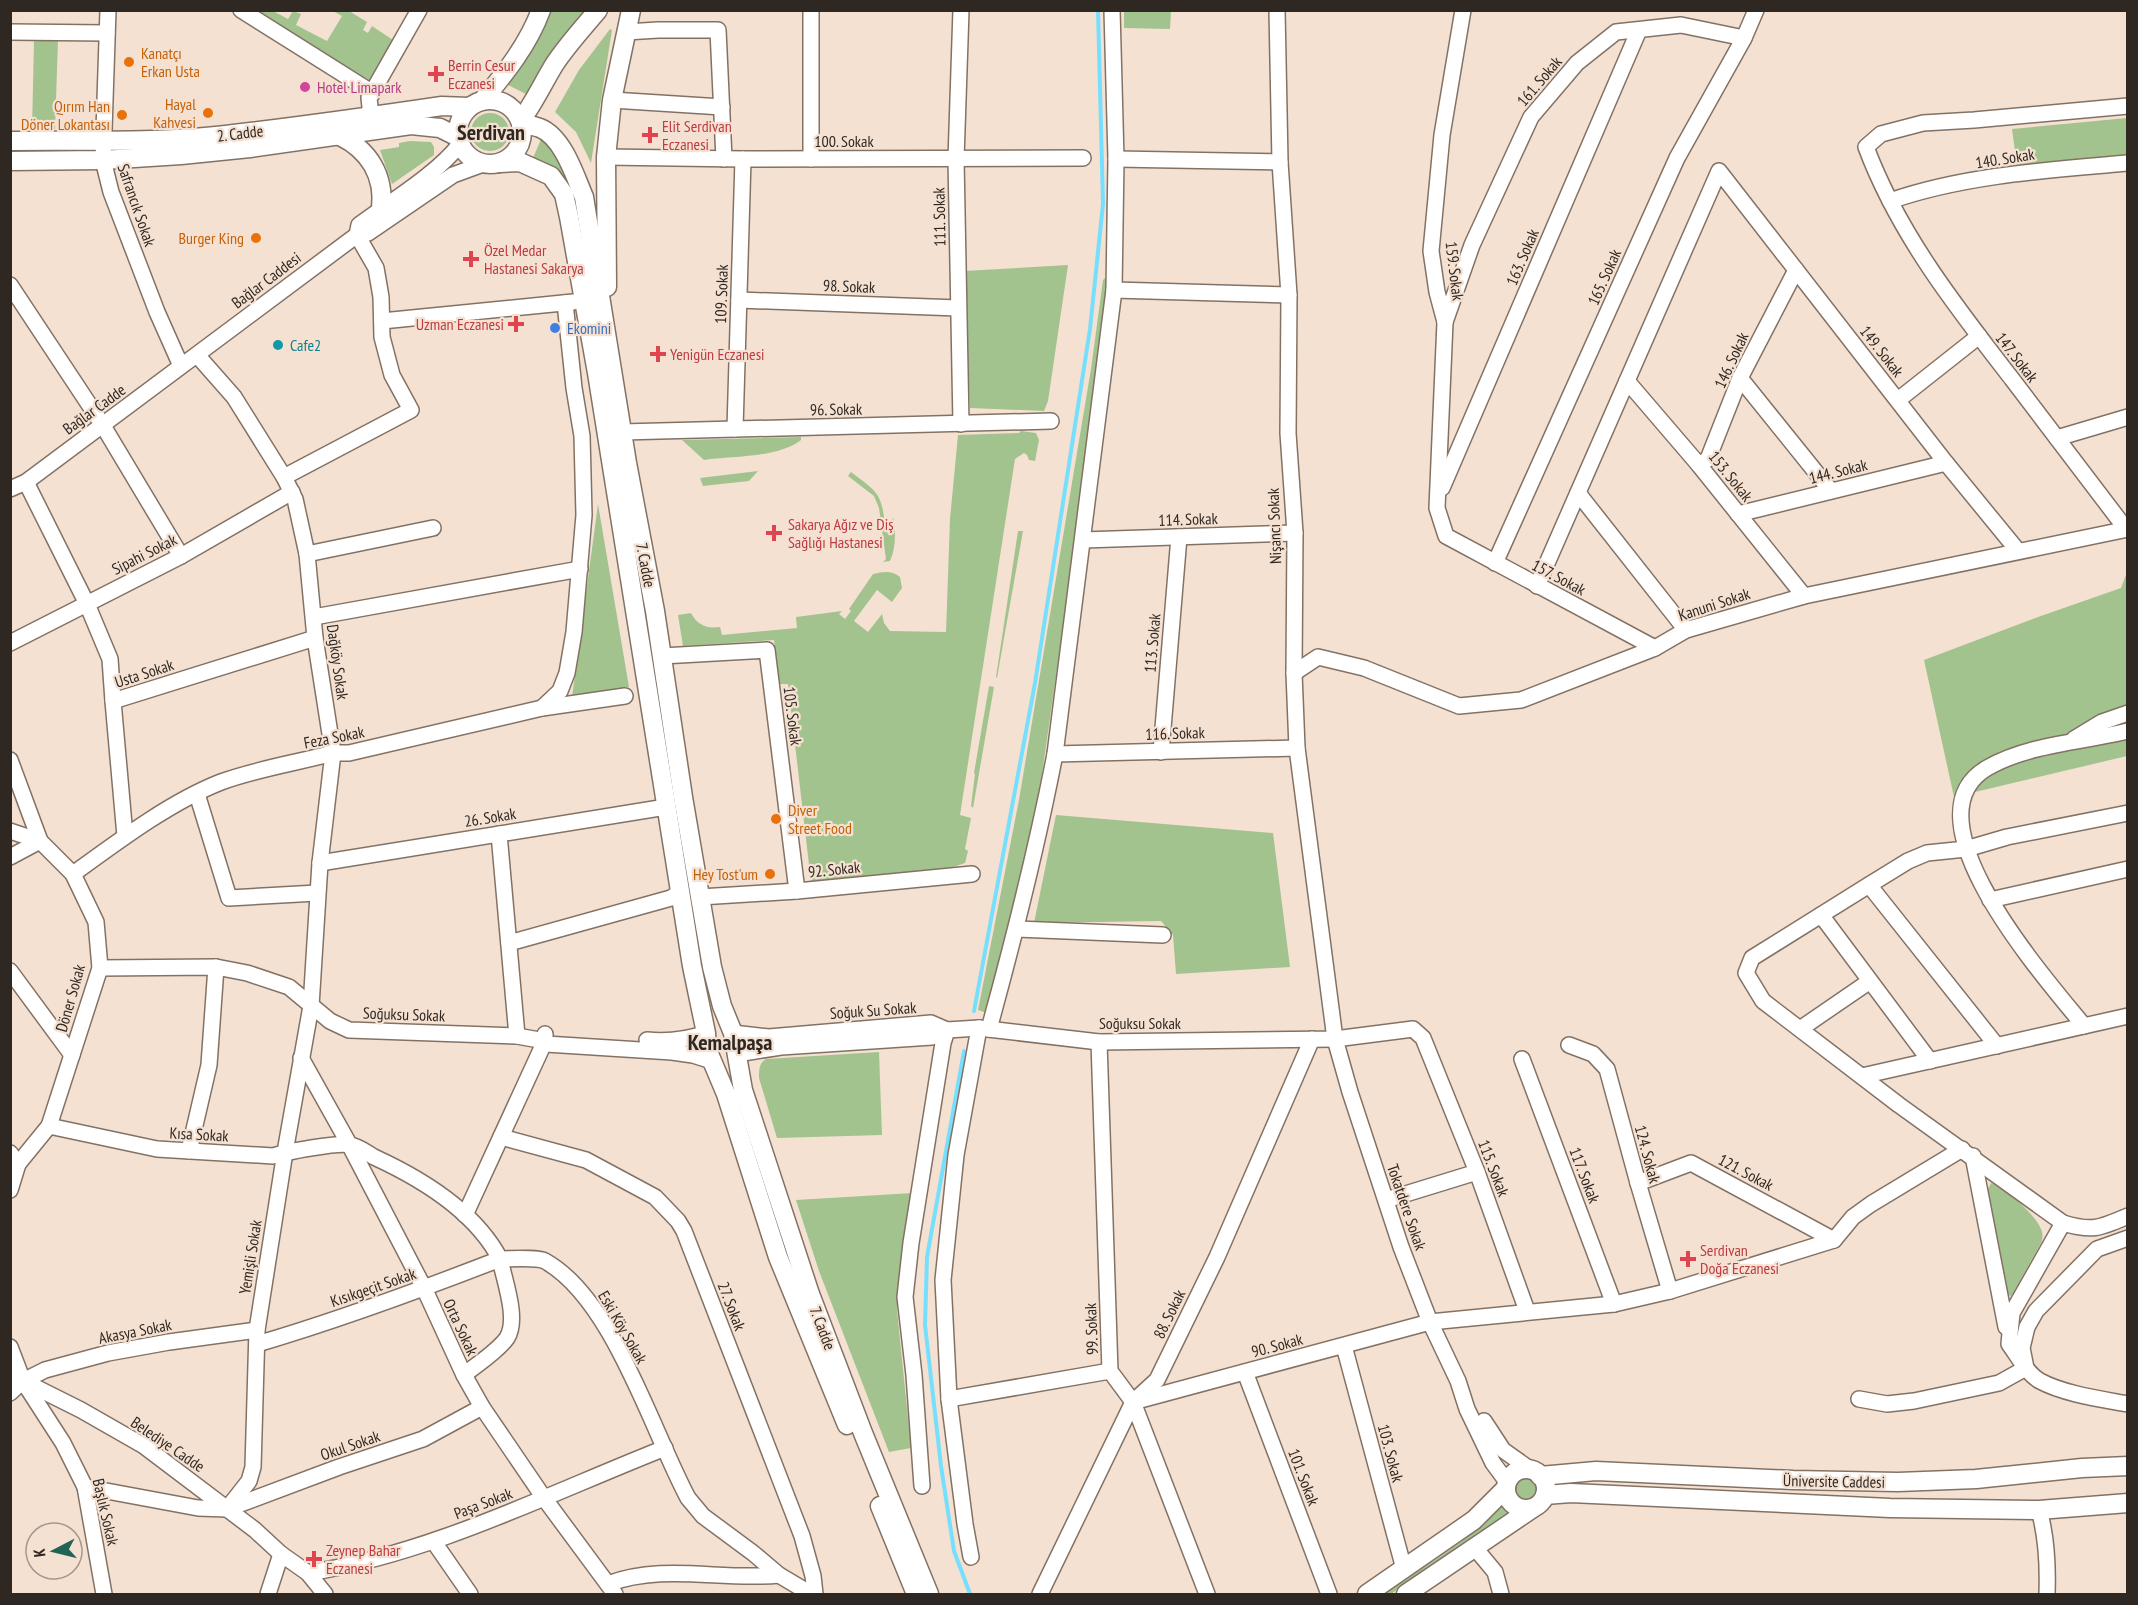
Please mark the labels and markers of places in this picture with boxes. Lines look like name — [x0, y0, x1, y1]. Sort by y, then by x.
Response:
place label: Kanatçı Erkan Usta — [141, 43, 200, 81]
marker: Kanatçı Erkan Usta — [122, 55, 136, 69]
place label: Berrin Cesur Eczanesi — [448, 55, 516, 93]
marker: Berrin Cesur Eczanesi — [429, 67, 443, 81]
place label: Hotel Limapark — [317, 77, 402, 97]
marker: Hotel Limapark — [298, 80, 312, 94]
place label: Hayal Kahvesi — [153, 94, 196, 132]
place label: Qırım Han Döner Lokantası — [21, 96, 110, 134]
marker: Hayal Kahvesi — [201, 106, 215, 120]
marker: Qırım Han Döner Lokantası — [115, 108, 129, 122]
place label: Elit Serdivan Eczanesi — [662, 116, 732, 154]
marker: Elit Serdivan Eczanesi — [643, 128, 657, 142]
place label: Burger King — [179, 228, 244, 248]
marker: Burger King — [249, 231, 263, 245]
place label: Özel Medar Hastanesi Sakarya — [484, 240, 584, 278]
marker: Özel Medar Hastanesi Sakarya — [462, 250, 480, 268]
place label: Uzman Eczanesi — [416, 314, 504, 334]
marker: Uzman Eczanesi — [509, 317, 523, 331]
place label: Ekomini — [567, 318, 611, 338]
marker: Ekomini — [548, 321, 562, 335]
place label: Cafe2 — [290, 335, 321, 355]
marker: Cafe2 — [271, 338, 285, 352]
place label: Yenigün Eczanesi — [670, 344, 765, 364]
marker: Yenigün Eczanesi — [651, 347, 665, 361]
place label: Sakarya Ağız ve Diş Sağlığı Hastanesi — [788, 514, 894, 552]
marker: Sakarya Ağız ve Diş Sağlığı Hastanesi — [765, 524, 783, 542]
place label: Diver Street Food — [788, 800, 852, 838]
marker: Diver Street Food — [769, 812, 783, 826]
place label: Hey Tost'um — [693, 864, 758, 884]
marker: Hey Tost'um — [763, 867, 777, 881]
place label: Serdivan Doğa Eczanesi — [1700, 1240, 1779, 1278]
marker: Serdivan Doğa Eczanesi — [1681, 1252, 1695, 1266]
place label: Zeynep Bahar Eczanesi — [326, 1540, 401, 1578]
marker: Zeynep Bahar Eczanesi — [307, 1552, 321, 1566]

